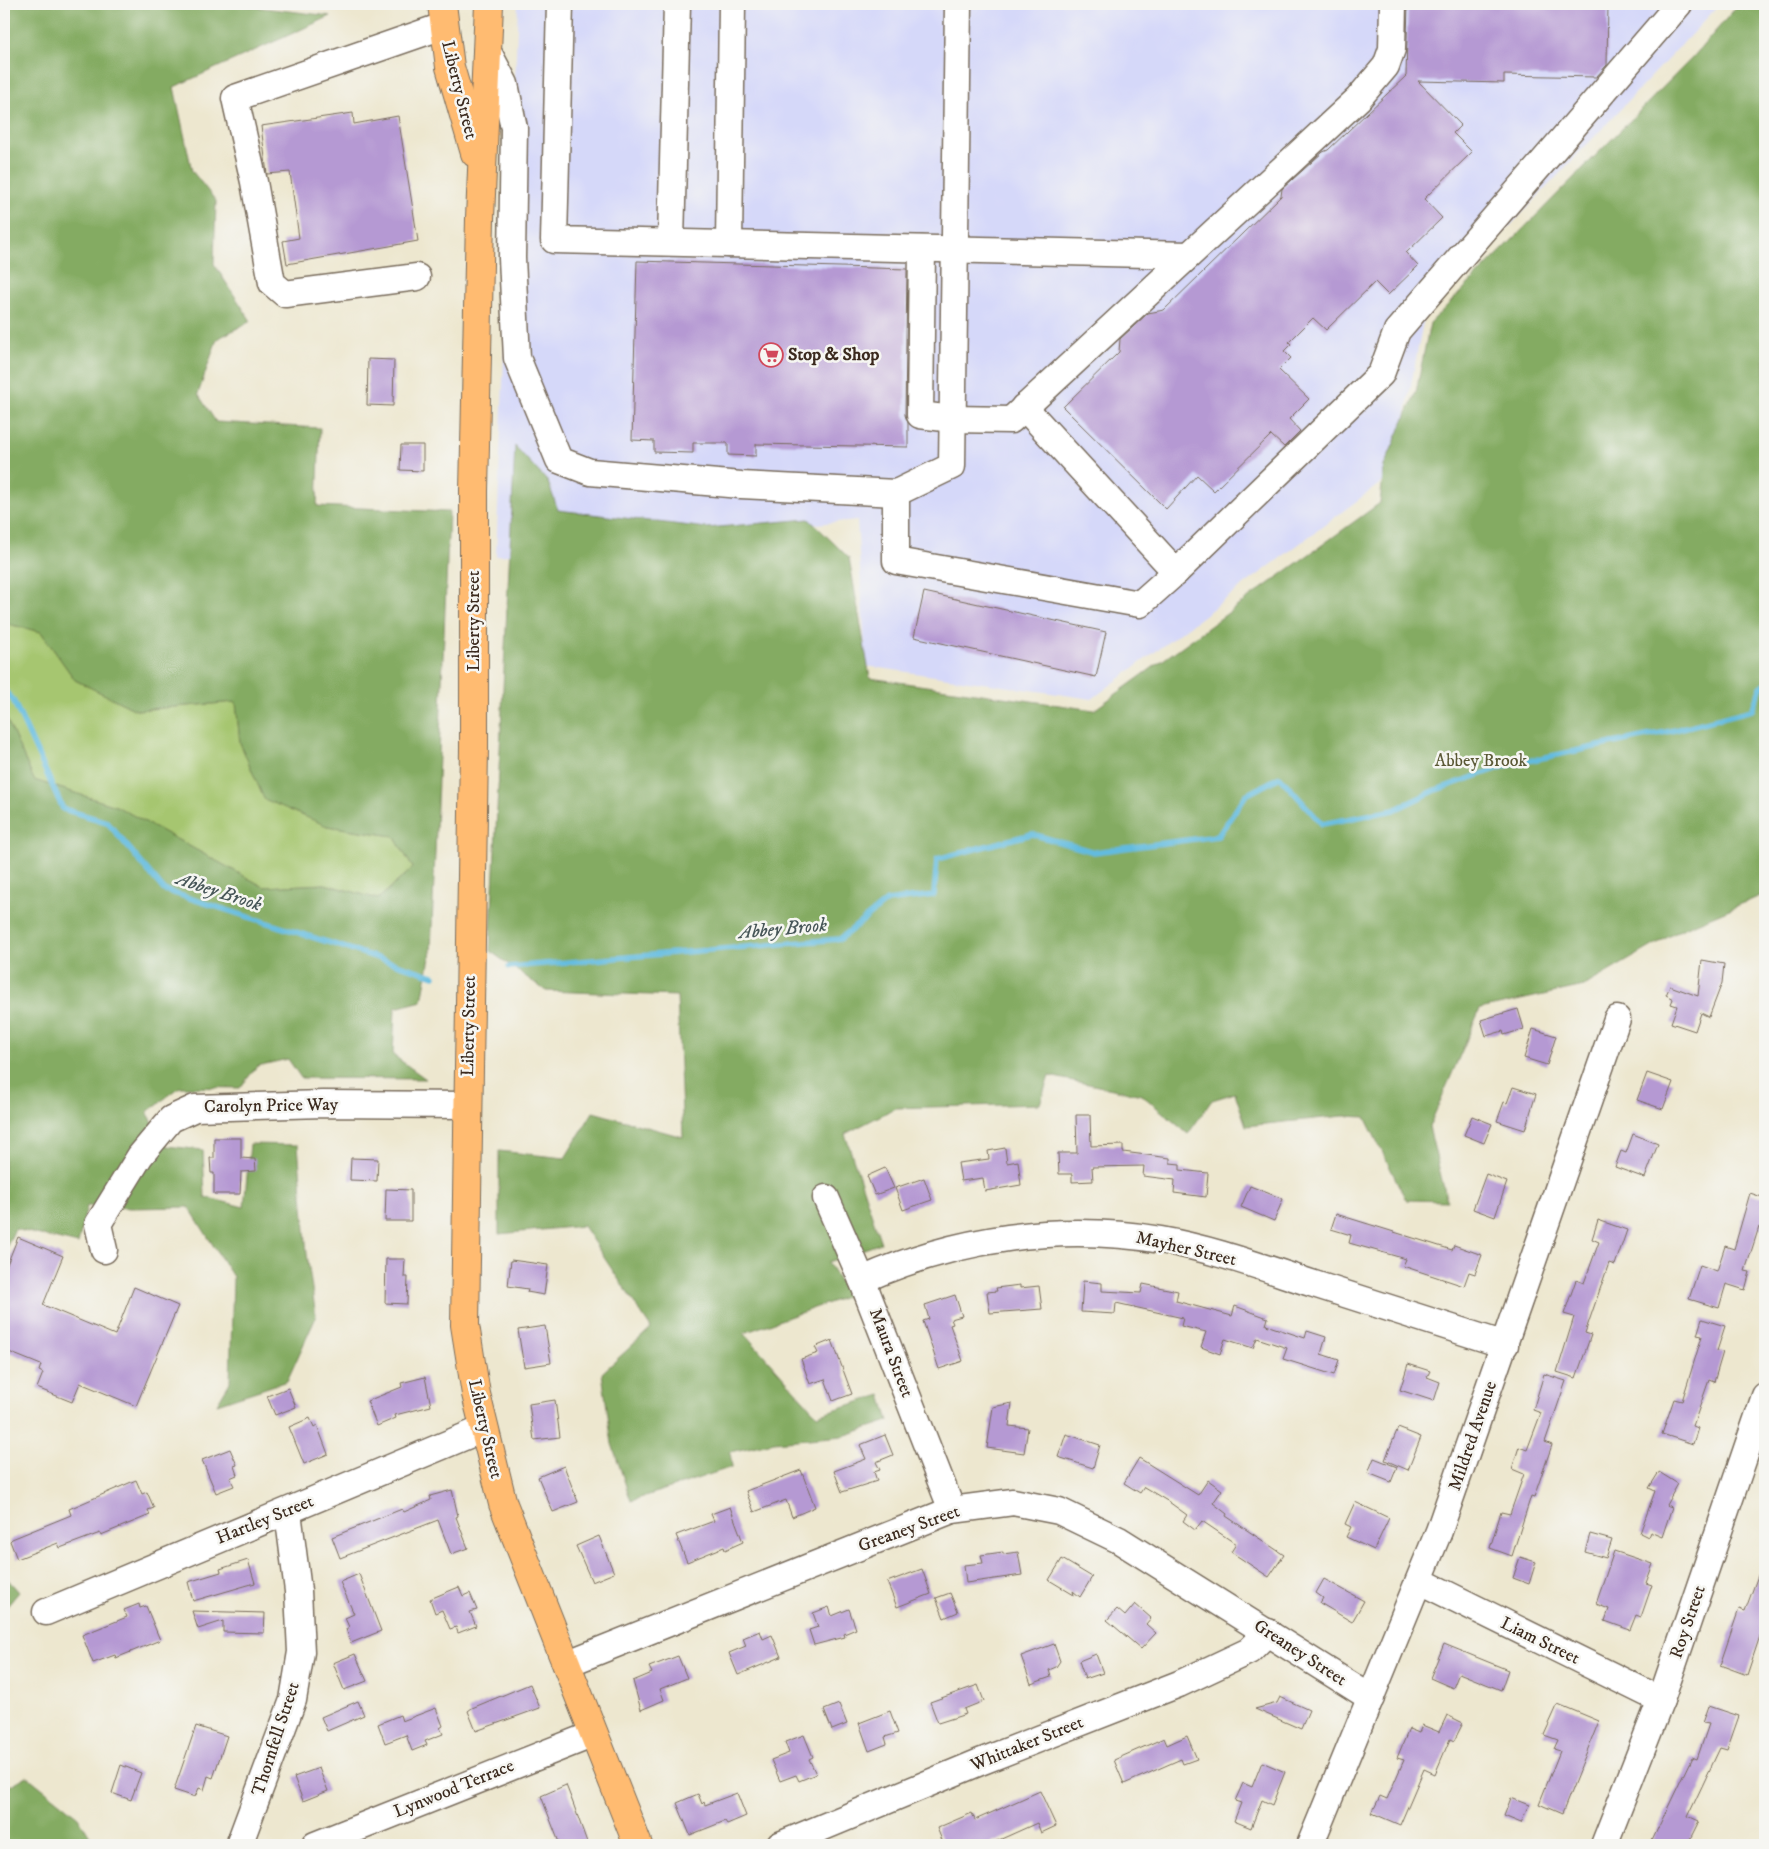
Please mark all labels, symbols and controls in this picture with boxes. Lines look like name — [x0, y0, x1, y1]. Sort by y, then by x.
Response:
street label: Liberty Street — [436, 38, 482, 142]
supermarket icon: Stop & Shop — [758, 342, 784, 368]
place label: Stop & Shop — [788, 344, 879, 366]
street label: Liberty Street — [463, 570, 485, 671]
park label: Abbey Brook — [1435, 750, 1527, 772]
water label: Abbey Brook — [172, 867, 265, 917]
water label: Abbey Brook — [736, 914, 828, 944]
street label: Liberty Street — [457, 975, 481, 1077]
street label: Carolyn Price Way — [204, 1094, 339, 1118]
street label: Mayher Street — [1134, 1227, 1239, 1271]
street label: Maura Street — [864, 1305, 918, 1401]
street label: Liberty Street — [463, 1377, 507, 1481]
street label: Mildred Avenue — [1444, 1378, 1502, 1494]
street label: Hartley Street — [213, 1490, 317, 1549]
street label: Greaney Street — [855, 1500, 963, 1557]
street label: Roy Street — [1665, 1582, 1711, 1661]
street label: Liam Street — [1497, 1612, 1583, 1670]
street label: Greaney Street — [1249, 1615, 1351, 1691]
street label: Thornfell Street — [247, 1679, 305, 1799]
street label: Whittaker Street — [967, 1711, 1087, 1777]
street label: Lynwood Terrace — [391, 1755, 517, 1823]

